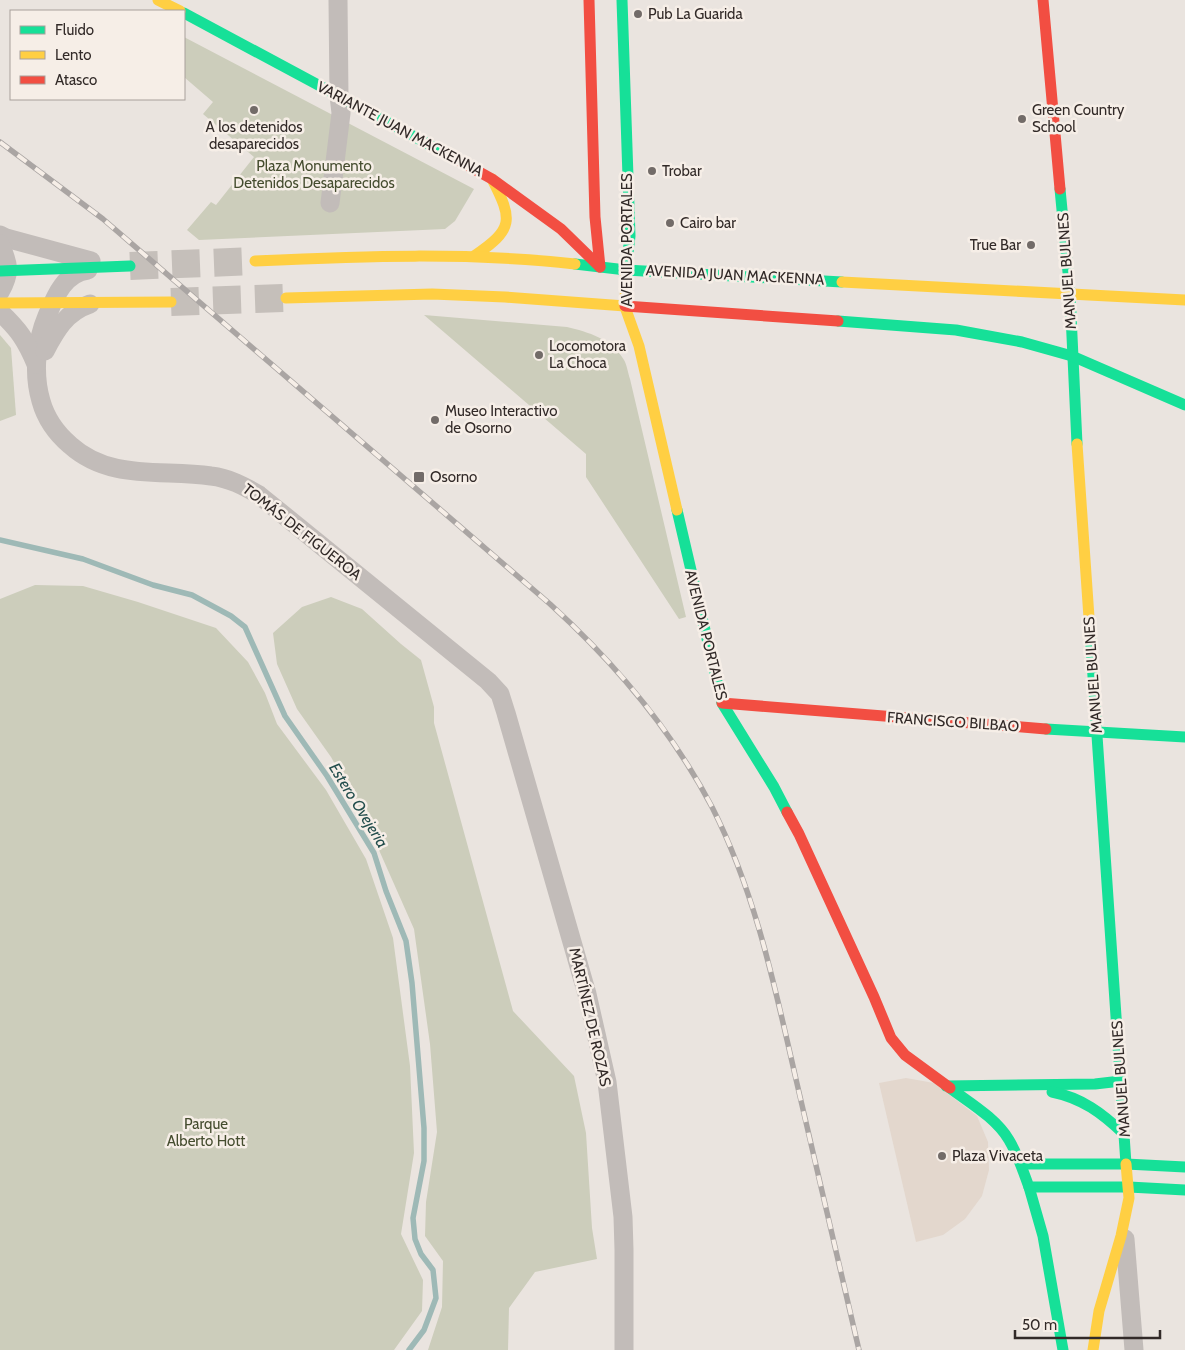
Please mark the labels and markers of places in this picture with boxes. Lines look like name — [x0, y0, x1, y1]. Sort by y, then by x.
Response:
place label: Pub La Guarida — [648, 5, 743, 23]
marker: Pub La Guarida — [632, 8, 644, 20]
place label: Green Country School — [1032, 101, 1125, 136]
marker: A los detenidos desaparecidos — [248, 104, 260, 116]
marker: Green Country School — [1016, 113, 1028, 125]
place label: A los detenidos desaparecidos — [206, 118, 302, 153]
place label: Trobar — [662, 162, 702, 180]
marker: Trobar — [646, 165, 658, 177]
place label: Cairo bar — [680, 214, 736, 232]
marker: Cairo bar — [664, 217, 676, 229]
place label: True Bar — [970, 236, 1021, 254]
marker: True Bar — [1025, 239, 1037, 251]
place label: Locomotora La Choca — [549, 337, 627, 372]
marker: Locomotora La Choca — [533, 349, 545, 361]
place label: Museo Interactivo de Osorno — [445, 402, 557, 437]
marker: Museo Interactivo de Osorno — [429, 414, 441, 426]
place label: Osorno — [430, 468, 477, 486]
marker: Osorno — [412, 470, 426, 484]
place label: Plaza Vivaceta — [952, 1147, 1044, 1165]
marker: Plaza Vivaceta — [936, 1150, 948, 1162]

